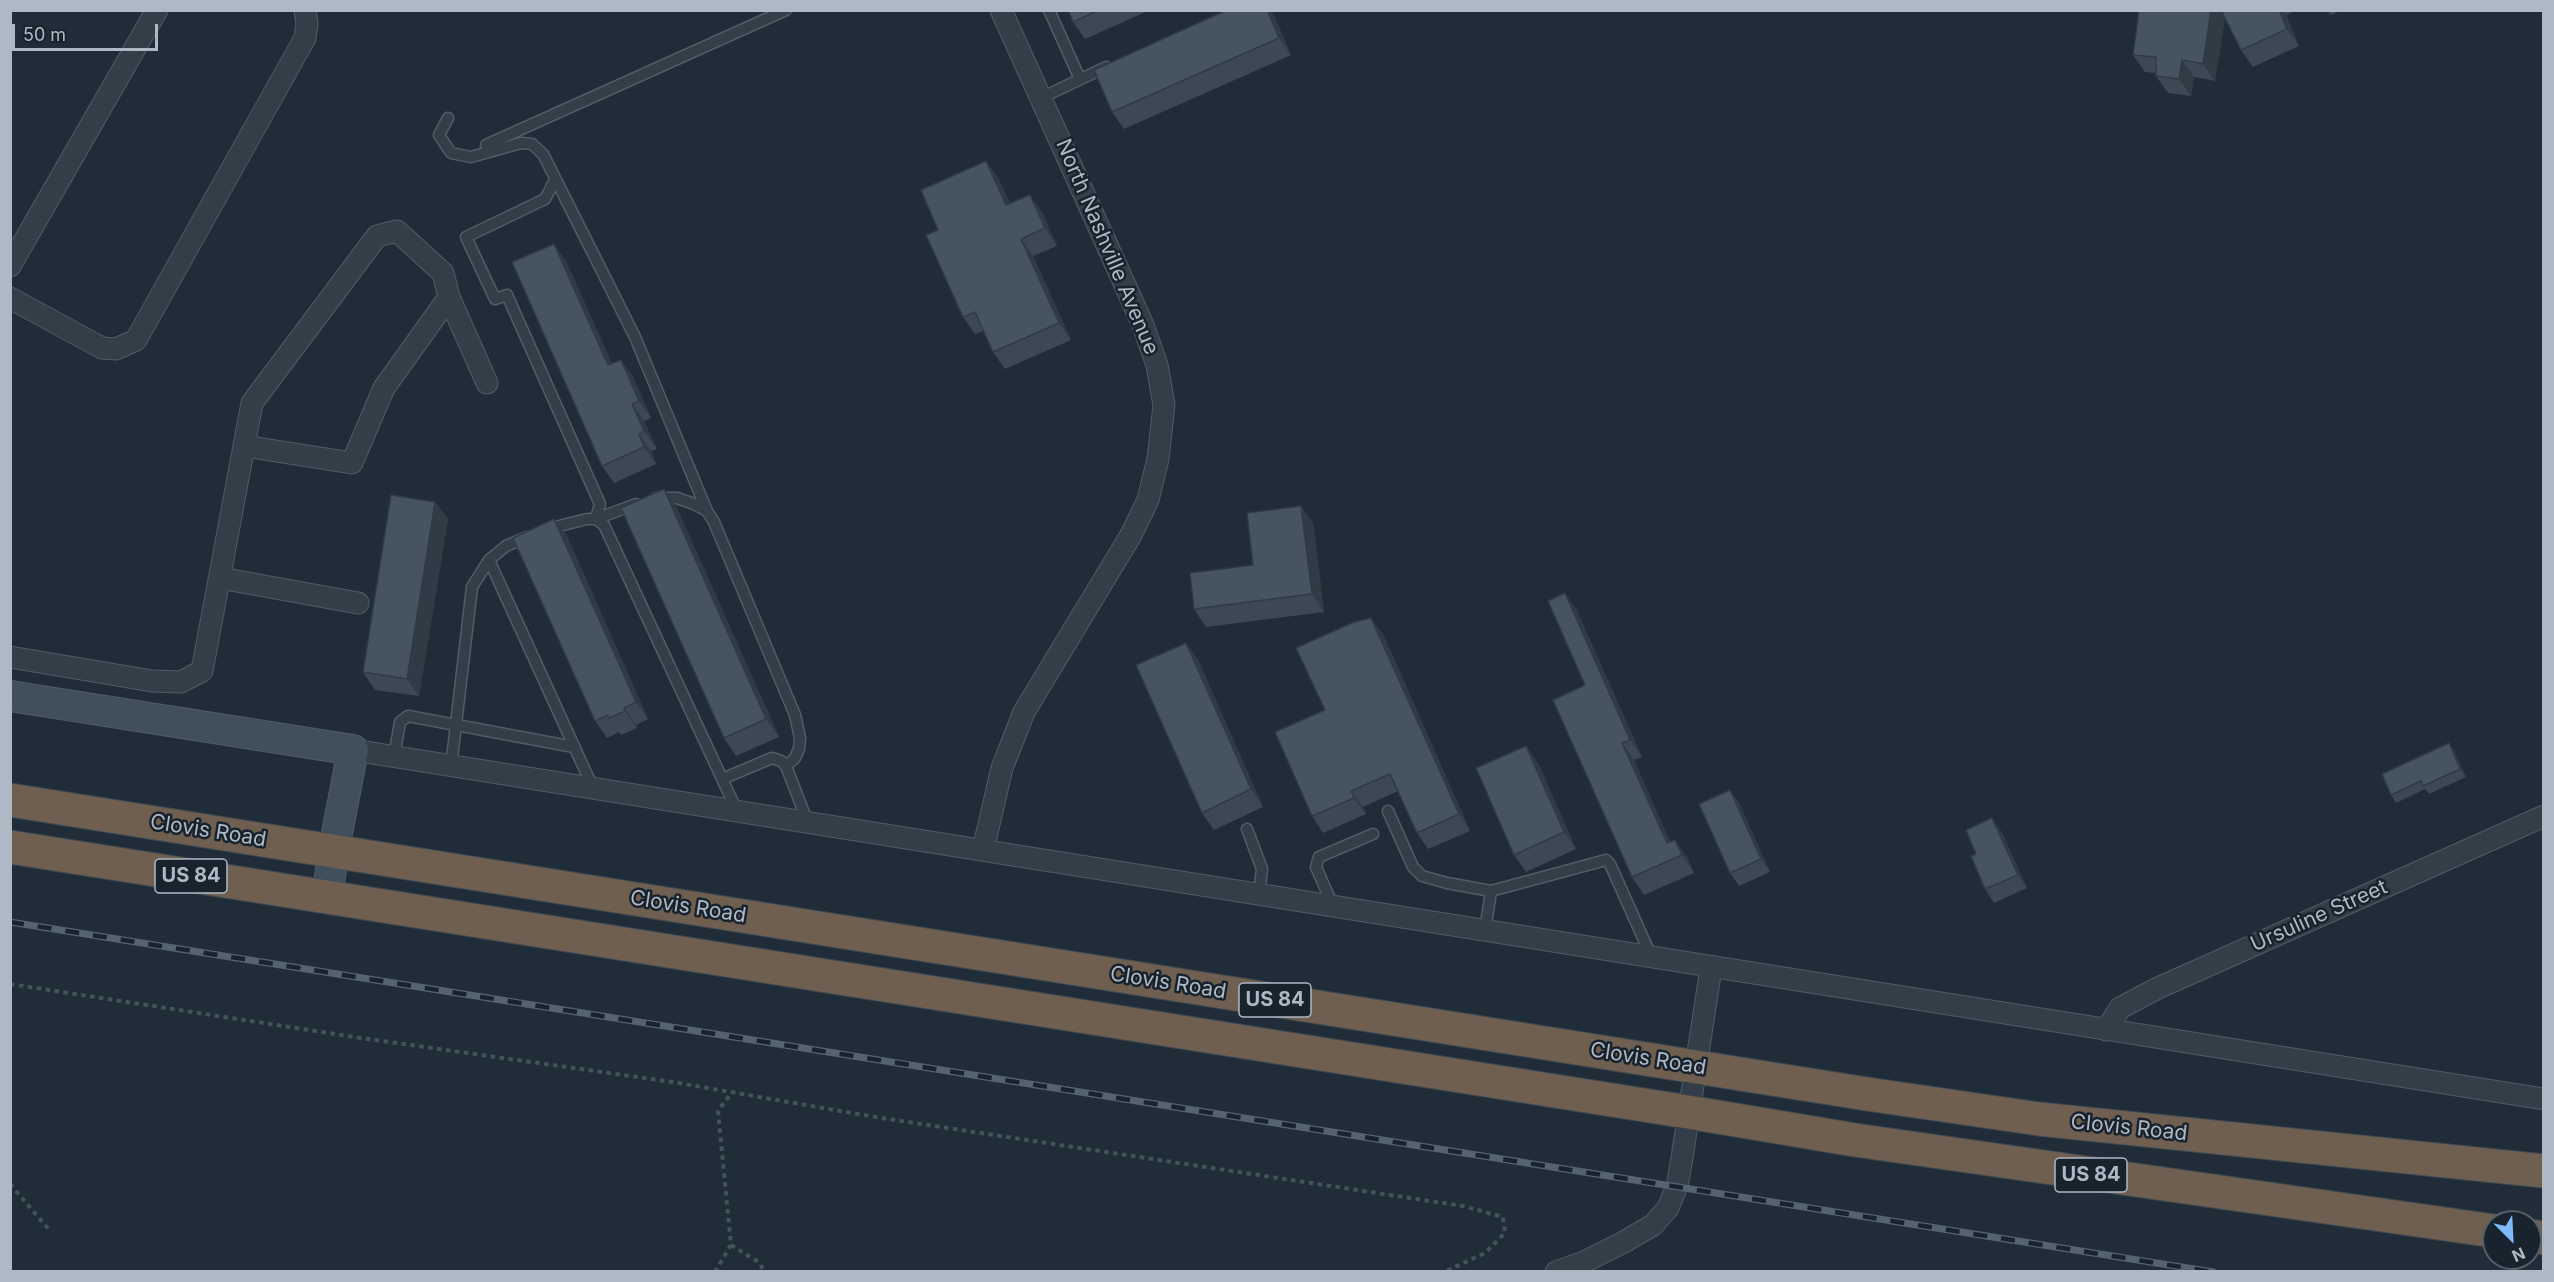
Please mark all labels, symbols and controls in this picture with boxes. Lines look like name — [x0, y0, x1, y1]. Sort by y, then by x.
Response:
scale bar — [15, 12, 160, 50]
text: 50 m — [23, 24, 66, 45]
street label: North Nashville Avenue — [1050, 135, 1164, 359]
street label: Clovis Road — [148, 809, 268, 853]
road number: US 84 — [155, 859, 227, 893]
street label: Ursuline Street — [2247, 875, 2391, 957]
street label: Clovis Road — [628, 885, 748, 929]
street label: Clovis Road — [1108, 961, 1228, 1005]
road number: US 84 — [1239, 983, 1311, 1017]
street label: Clovis Road — [1588, 1037, 1708, 1081]
street label: Clovis Road — [2069, 1109, 2189, 1147]
road number: US 84 — [2055, 1158, 2127, 1192]
north arrow — [2482, 1210, 2542, 1270]
text: N — [2509, 1243, 2528, 1266]

